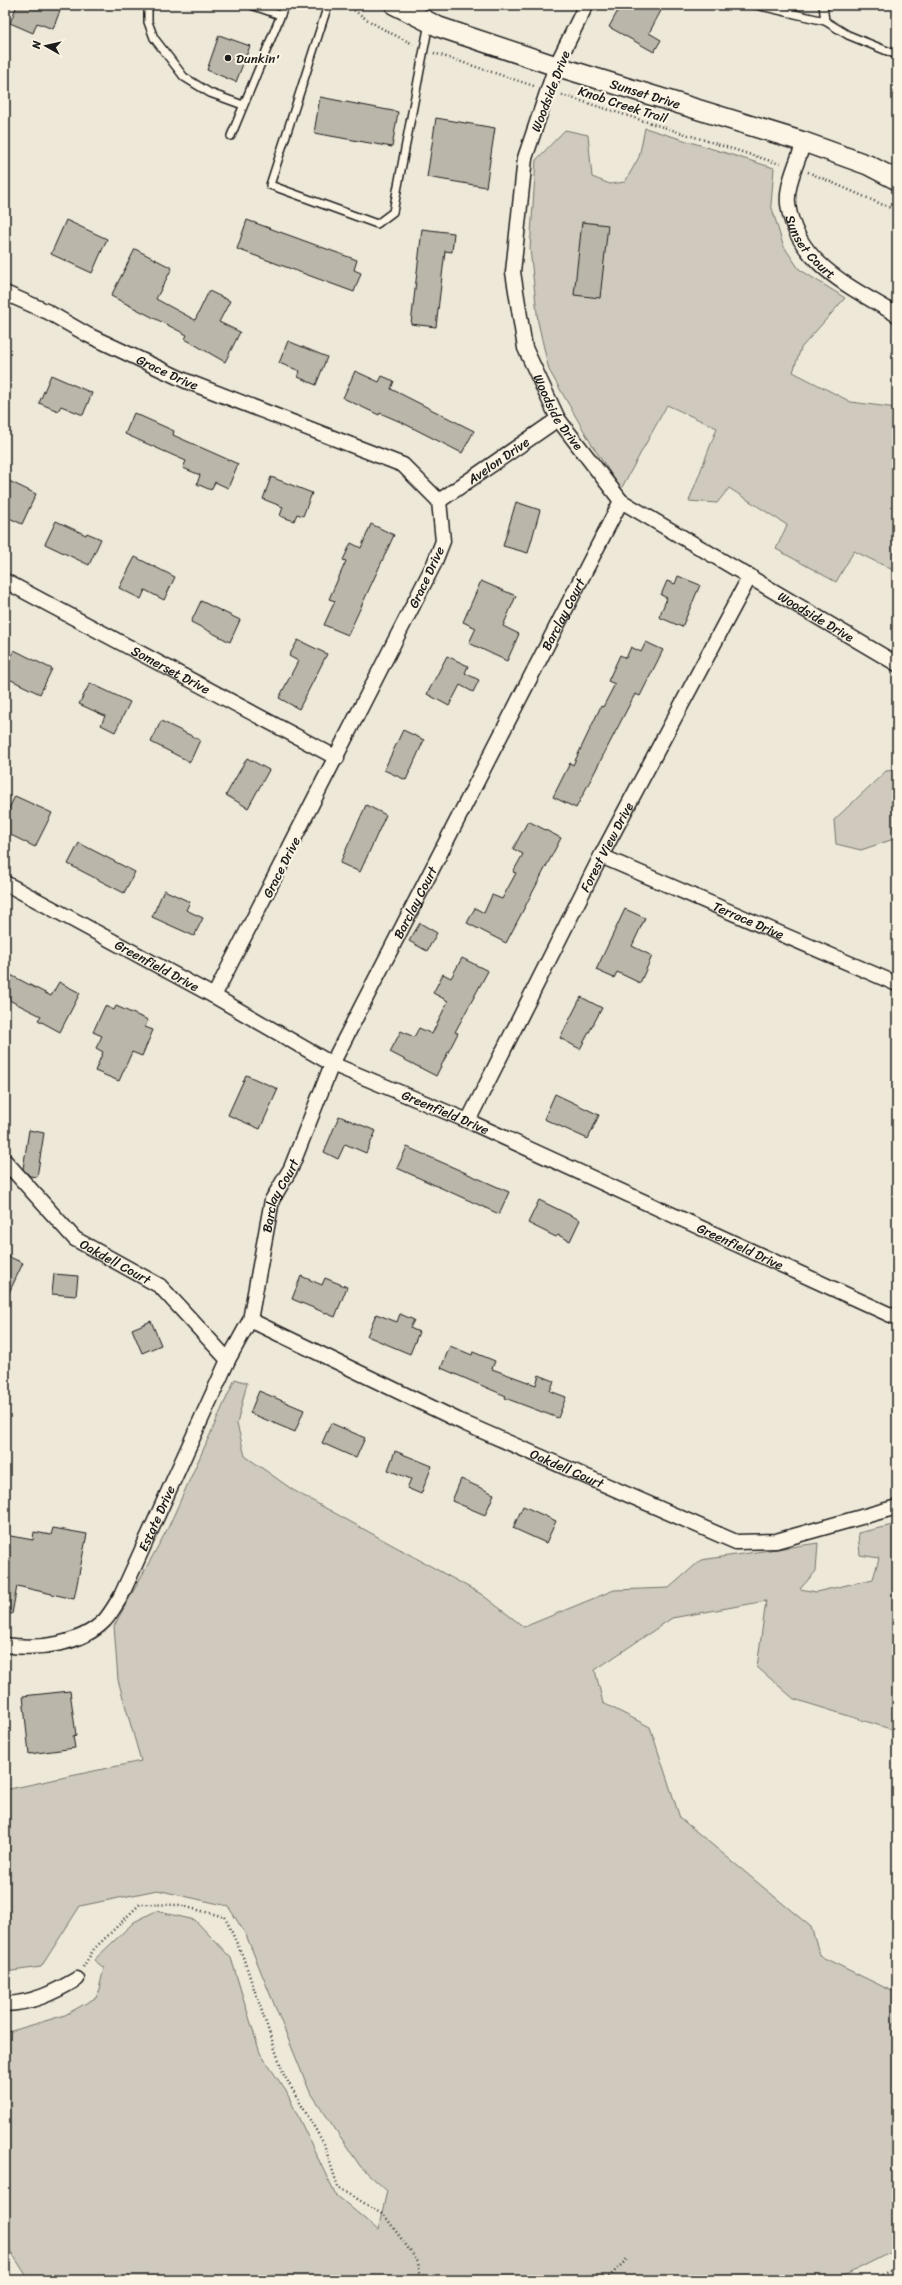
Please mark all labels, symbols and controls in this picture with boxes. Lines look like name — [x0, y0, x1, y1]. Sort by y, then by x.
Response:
north arrow — [26, 26, 66, 66]
text: N — [27, 39, 47, 51]
place label: Dunkin' — [236, 47, 280, 70]
street label: Woodside Drive — [524, 47, 577, 135]
marker: Dunkin' — [223, 53, 233, 63]
street label: Sunset Drive — [607, 72, 684, 116]
street label: Knob Creek Trail — [575, 79, 671, 130]
street label: Sunset Court — [779, 212, 841, 285]
street label: Grace Drive — [133, 348, 202, 397]
street label: Woodside Drive — [527, 370, 589, 456]
street label: Avelon Drive — [462, 431, 535, 491]
street label: Grace Drive — [402, 542, 451, 612]
street label: Barclay Court — [535, 573, 592, 655]
street label: Woodside Drive — [773, 585, 859, 648]
street label: Somerset Drive — [127, 639, 215, 701]
street label: Forest View Drive — [574, 798, 640, 896]
street label: Grace Drive — [256, 832, 307, 902]
street label: Barclay Court — [387, 861, 444, 943]
street label: Terrace Drive — [709, 895, 788, 946]
street label: Greenfield Drive — [110, 933, 204, 998]
street label: Greenfield Drive — [398, 1083, 493, 1141]
street label: Barclay Court — [255, 1155, 306, 1234]
street label: Greenfield Drive — [693, 1217, 788, 1277]
street label: Oakdell Court — [75, 1233, 156, 1291]
street label: Oakdell Court — [526, 1442, 608, 1495]
street label: Estate Drive — [132, 1481, 182, 1555]

